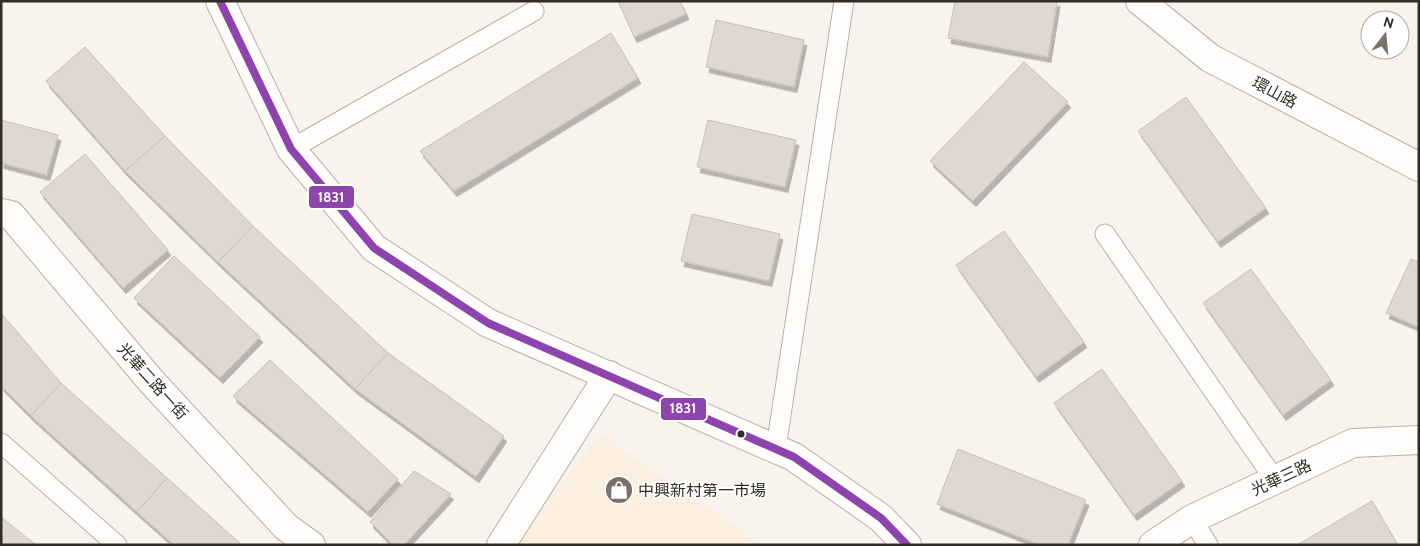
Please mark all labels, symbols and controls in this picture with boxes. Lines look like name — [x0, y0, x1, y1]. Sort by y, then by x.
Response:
north arrow — [1360, 10, 1410, 60]
text: N — [1381, 12, 1396, 33]
street label: 環山路 — [1249, 73, 1300, 112]
line badge: 1831 — [308, 185, 355, 209]
text: 1831 — [318, 188, 344, 206]
street label: 光華二路一街 — [113, 339, 192, 423]
line badge: 1831 — [660, 397, 707, 421]
text: 1831 — [670, 399, 696, 417]
unlabelled marker — [736, 429, 746, 439]
street label: 光華三路 — [1248, 455, 1314, 500]
shop icon: 中興新村第一市場 — [604, 475, 634, 505]
place label: 中興新村第一市場 — [638, 481, 766, 500]

